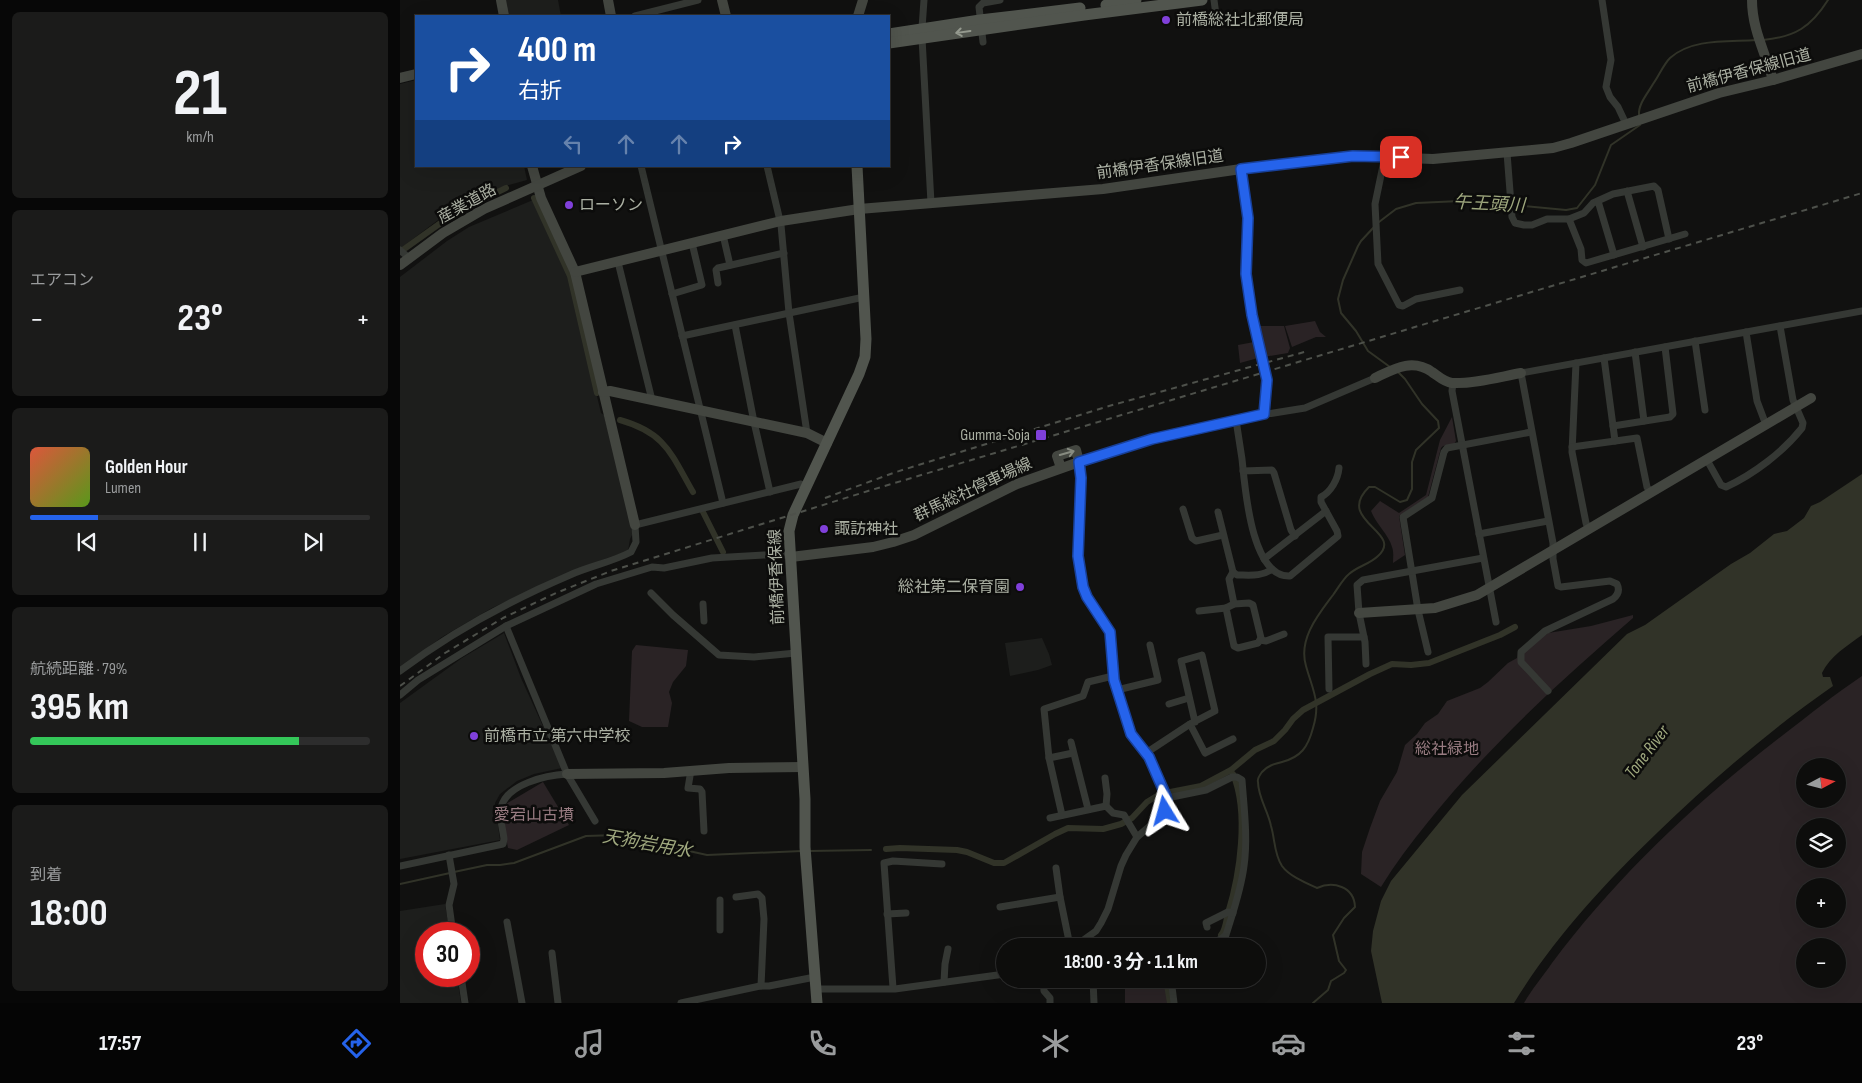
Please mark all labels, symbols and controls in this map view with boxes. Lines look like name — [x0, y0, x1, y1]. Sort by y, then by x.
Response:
place label: 前橋総社北郵便局 — [1176, 11, 1304, 30]
marker: 前橋総社北郵便局 — [1160, 14, 1172, 26]
one-way arrow — [955, 27, 971, 37]
text: 400 m — [518, 29, 596, 72]
icon: right — [435, 35, 500, 100]
street label: 前橋伊香保線旧道 — [1685, 45, 1813, 97]
text: 21 — [173, 56, 227, 134]
text: 右折 — [518, 78, 562, 105]
text: km/h — [186, 128, 214, 147]
icon: left — [559, 130, 587, 158]
icon: ahead — [612, 130, 640, 158]
icon: ahead — [665, 130, 693, 158]
icon: right — [718, 130, 746, 158]
pin — [1380, 136, 1422, 178]
icon: arrive — [1387, 143, 1415, 171]
street label: 前橋伊香保線旧道 — [1095, 147, 1225, 183]
street label: 産業道路 — [434, 180, 500, 228]
water label: 午王頭川 — [1452, 192, 1527, 216]
place label: ローソン — [579, 196, 643, 215]
marker: ローソン — [563, 199, 575, 211]
text: エアコン — [30, 271, 94, 290]
text: 23° — [177, 296, 223, 341]
text: − — [30, 303, 44, 336]
text: + — [356, 303, 370, 336]
place label: Gumma-Soja — [960, 426, 1030, 445]
marker: Gumma-Soja — [1034, 428, 1048, 442]
one-way arrow — [1058, 448, 1074, 458]
street label: 群馬総社停車場線 — [911, 454, 1035, 526]
text: Golden Hour — [105, 456, 188, 479]
text: Lumen — [105, 479, 141, 498]
place label: 諏訪神社 — [834, 520, 898, 539]
marker: 諏訪神社 — [818, 523, 830, 535]
icon: previous — [73, 528, 101, 556]
icon: pause — [186, 528, 214, 556]
icon: next — [299, 528, 327, 556]
street label: 前橋伊香保線 — [766, 529, 788, 625]
place label: 総社第二保育園 — [898, 578, 1010, 597]
marker: 総社第二保育園 — [1014, 581, 1026, 593]
text: 航続距離 · 79% — [30, 660, 127, 679]
text: 395 km — [30, 685, 129, 730]
water label: Tone River — [1620, 721, 1674, 783]
place label: 前橋市立 第六中学校 — [484, 727, 631, 746]
marker: 前橋市立 第六中学校 — [468, 730, 480, 742]
park label: 総社緑地 — [1415, 740, 1479, 759]
north arrow — [1796, 758, 1846, 808]
map controls — [1796, 758, 1846, 988]
position arrow — [1138, 784, 1190, 836]
park label: 愛宕山古墳 — [494, 806, 574, 825]
button: layers — [1796, 818, 1846, 868]
water label: 天狗岩用水 — [601, 826, 695, 863]
text: 到着 — [30, 866, 62, 885]
button: + — [1796, 878, 1846, 928]
text: 18:00 — [30, 891, 108, 936]
speed limit sign: 30 — [415, 922, 480, 987]
button: − — [1796, 938, 1846, 988]
text: 18:00 · 3 分 · 1.1 km — [1064, 951, 1198, 974]
icon: directions — [339, 1026, 374, 1061]
icon: music — [572, 1026, 607, 1061]
icon: phone — [805, 1026, 840, 1061]
icon: climate — [1038, 1026, 1073, 1061]
icon: car — [1271, 1026, 1306, 1061]
icon: filters — [1504, 1026, 1539, 1061]
text: 17:57 — [99, 1030, 141, 1057]
text: 23° — [1737, 1030, 1763, 1057]

